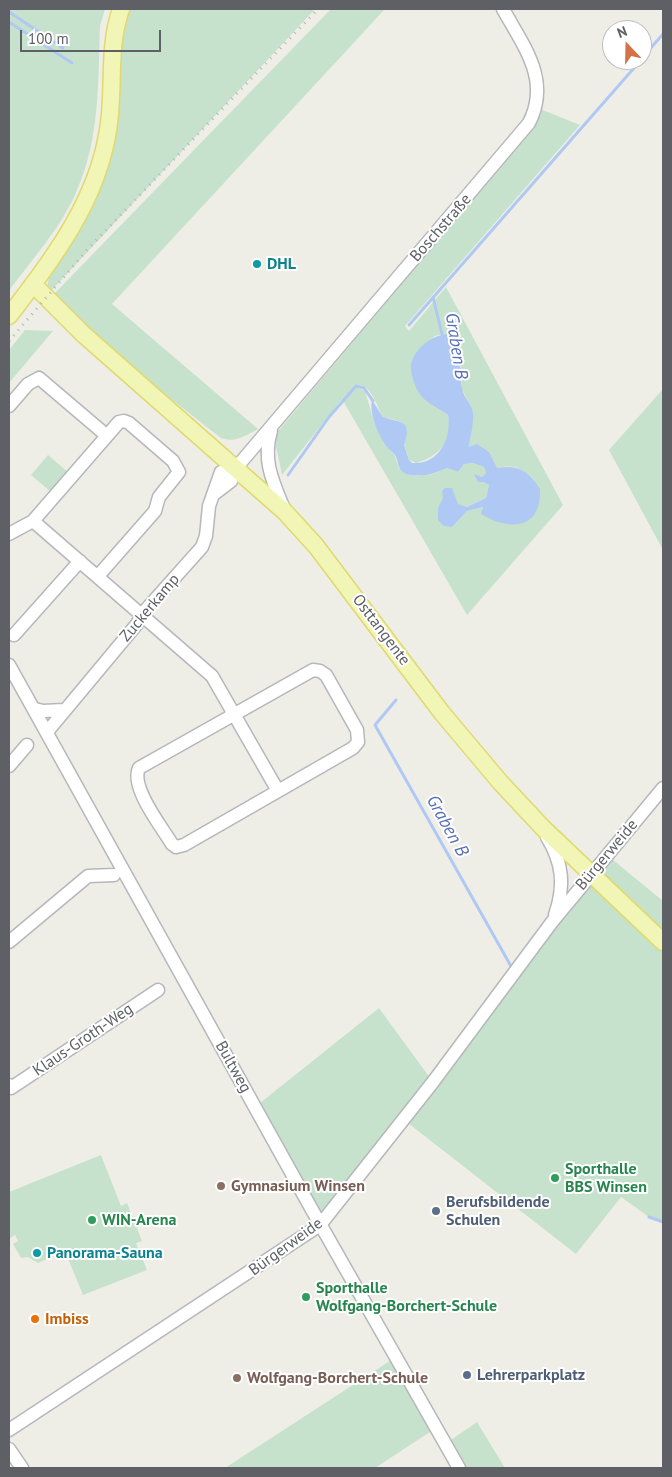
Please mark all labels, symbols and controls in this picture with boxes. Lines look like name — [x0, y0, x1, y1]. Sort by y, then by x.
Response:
scale bar — [22, 20, 164, 52]
north arrow — [602, 20, 652, 70]
text: N — [614, 22, 629, 42]
text: 100 m — [28, 29, 69, 48]
street label: Boschstraße — [406, 190, 476, 266]
place label: DHL — [267, 254, 296, 274]
marker: DHL — [251, 258, 263, 270]
water label: Graben B — [440, 311, 472, 381]
street label: Zuckerkamp — [116, 570, 184, 646]
street label: Osttangente — [348, 591, 414, 669]
water label: Graben B — [421, 791, 473, 861]
street label: Bürgerweide — [572, 816, 642, 894]
street label: Klaus-Groth-Weg — [29, 1000, 137, 1080]
street label: Bultweg — [211, 1038, 255, 1096]
place label: Sporthalle BBS Winsen — [565, 1159, 647, 1197]
marker: Sporthalle BBS Winsen — [549, 1172, 561, 1184]
place label: Gymnasium Winsen — [231, 1176, 365, 1196]
marker: Gymnasium Winsen — [215, 1180, 227, 1192]
place label: Berufsbildende Schulen — [446, 1192, 550, 1230]
marker: Berufsbildende Schulen — [430, 1205, 442, 1217]
place label: WIN-Arena — [102, 1210, 176, 1230]
marker: WIN-Arena — [86, 1214, 98, 1226]
street label: Bürgerweide — [245, 1214, 327, 1280]
place label: Panorama-Sauna — [47, 1243, 163, 1263]
marker: Panorama-Sauna — [31, 1247, 43, 1259]
place label: Sporthalle Wolfgang-Borchert-Schule — [316, 1278, 497, 1316]
marker: Sporthalle Wolfgang-Borchert-Schule — [300, 1291, 312, 1303]
place label: Imbiss — [45, 1309, 89, 1329]
marker: Imbiss — [29, 1313, 41, 1325]
place label: Lehrerparkplatz — [477, 1365, 585, 1385]
place label: Wolfgang-Borchert-Schule — [247, 1368, 428, 1388]
marker: Lehrerparkplatz — [461, 1369, 473, 1381]
marker: Wolfgang-Borchert-Schule — [231, 1372, 243, 1384]

